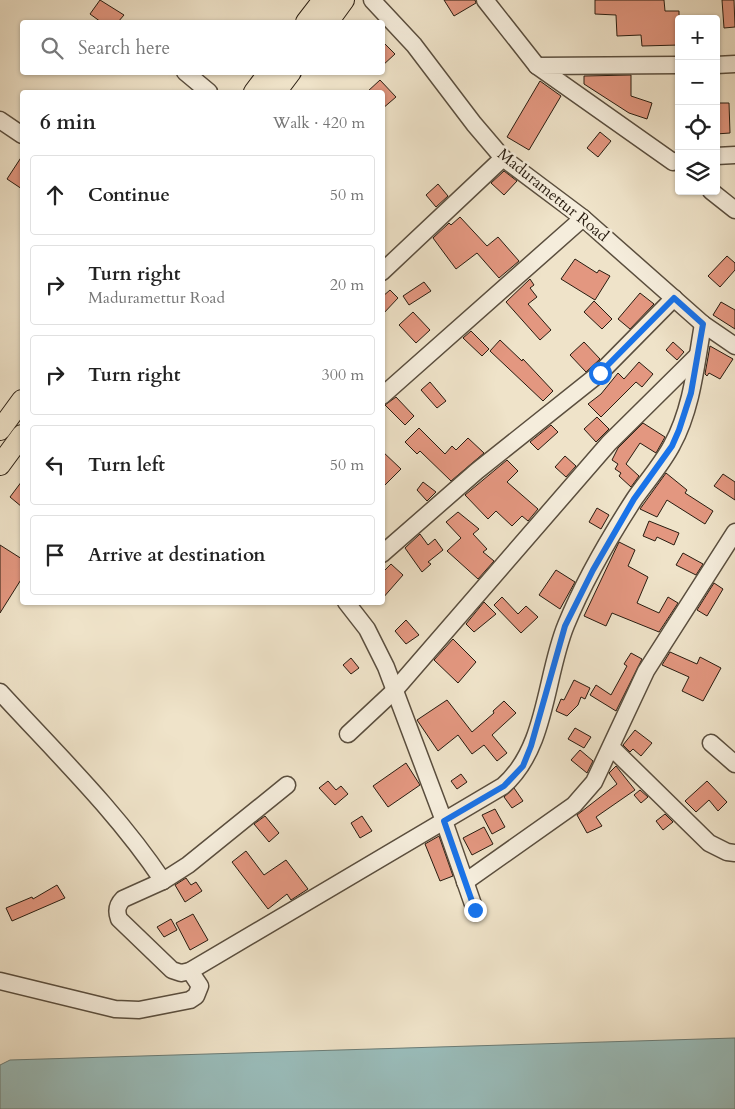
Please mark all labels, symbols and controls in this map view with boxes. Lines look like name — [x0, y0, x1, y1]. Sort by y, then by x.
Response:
map controls — [675, 15, 720, 195]
button: + — [675, 15, 720, 60]
search box — [20, 20, 385, 75]
icon: search — [38, 34, 66, 62]
text: Search here — [78, 35, 170, 61]
button: − — [675, 60, 720, 105]
button: locate — [675, 105, 720, 150]
text: 6 min — [40, 108, 96, 137]
text: Walk · 420 m — [273, 112, 365, 134]
street label: Maduramettur Road — [493, 143, 614, 247]
button: layers — [675, 150, 720, 195]
icon: ahead — [41, 181, 69, 209]
text: Continue — [88, 182, 170, 208]
text: 50 m — [330, 184, 364, 206]
text: Turn right — [88, 261, 180, 287]
icon: right — [41, 271, 69, 299]
text: 20 m — [330, 274, 364, 296]
text: Maduramettur Road — [88, 287, 225, 309]
icon: right — [41, 361, 69, 389]
text: Turn right — [88, 362, 180, 388]
route start — [589, 362, 612, 385]
text: 300 m — [322, 364, 364, 386]
icon: left — [41, 451, 69, 479]
text: Turn left — [88, 452, 165, 478]
text: 50 m — [330, 454, 364, 476]
icon: arrive — [41, 541, 69, 569]
text: Arrive at destination — [88, 542, 265, 568]
route end — [464, 899, 487, 922]

